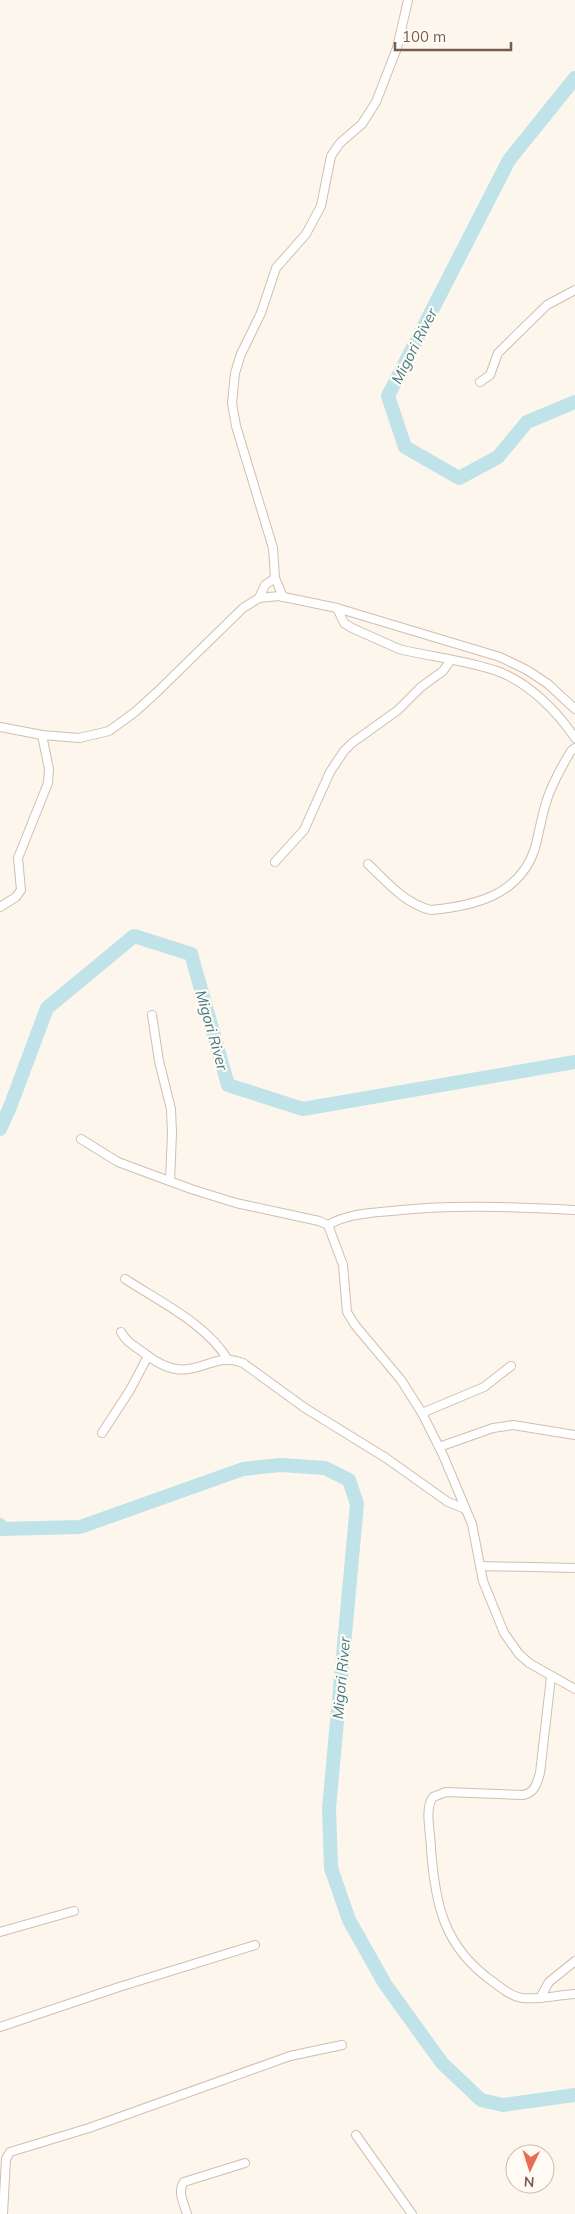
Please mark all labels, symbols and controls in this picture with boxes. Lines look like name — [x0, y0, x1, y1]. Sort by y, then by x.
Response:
scale bar — [395, 20, 511, 52]
text: 100 m — [402, 27, 446, 46]
water label: Migori River — [387, 304, 441, 387]
water label: Migori River — [192, 988, 233, 1073]
water label: Migori River — [328, 1636, 354, 1720]
north arrow — [505, 2144, 555, 2194]
text: N — [523, 2173, 535, 2191]

